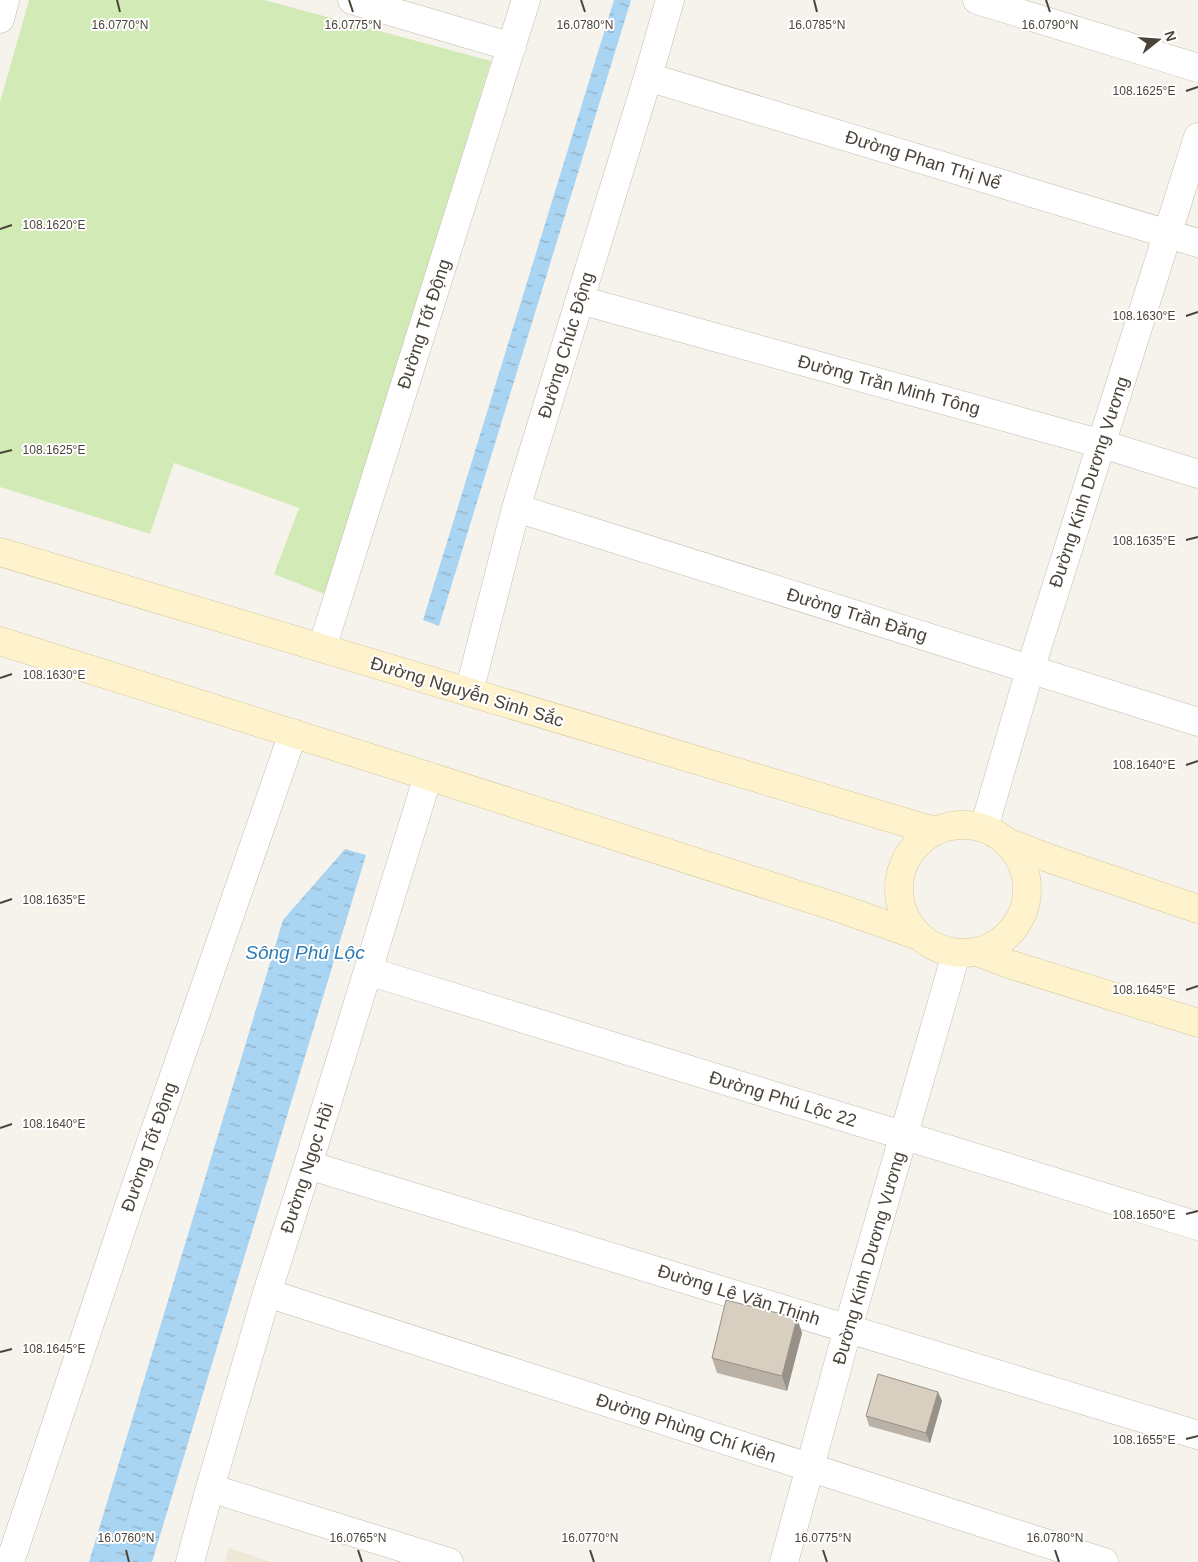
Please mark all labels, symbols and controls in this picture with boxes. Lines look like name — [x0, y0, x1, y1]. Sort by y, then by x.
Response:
north arrow — [1133, 15, 1183, 65]
text: 16.0770°N — [92, 18, 148, 32]
text: 16.0775°N — [325, 18, 381, 32]
text: 16.0780°N — [557, 18, 613, 32]
text: 16.0785°N — [789, 18, 845, 32]
text: 16.0790°N — [1022, 18, 1078, 32]
text: N — [1161, 29, 1180, 43]
text: 108.1625°E — [1113, 84, 1175, 98]
street label: Đường Phan Thị Nể — [843, 127, 1003, 193]
text: 108.1620°E — [23, 218, 85, 232]
street label: Đường Tốt Động — [394, 256, 454, 392]
street label: Đường Chúc Động — [534, 269, 598, 421]
text: 108.1630°E — [1113, 309, 1175, 323]
street label: Đường Trần Minh Tông — [796, 351, 982, 419]
street label: Đường Kinh Dương Vương — [1045, 374, 1133, 590]
text: 108.1625°E — [23, 443, 85, 457]
text: 108.1635°E — [1113, 534, 1175, 548]
street label: Đường Trần Đăng — [784, 584, 930, 646]
street label: Đường Nguyễn Sinh Sắc — [368, 652, 566, 731]
text: 108.1630°E — [23, 668, 85, 682]
text: 108.1640°E — [1113, 758, 1175, 772]
text: 108.1635°E — [23, 893, 85, 907]
water label: Sông Phú Lộc — [245, 942, 365, 963]
text: 108.1645°E — [1113, 983, 1175, 997]
street label: Đường Phú Lộc 22 — [707, 1067, 859, 1131]
street label: Đường Tốt Động — [117, 1080, 181, 1214]
street label: Đường Ngọc Hồi — [276, 1100, 338, 1236]
text: 108.1640°E — [23, 1117, 85, 1131]
street label: Đường Kinh Dương Vương — [829, 1149, 909, 1367]
text: 108.1650°E — [1113, 1208, 1175, 1222]
street label: Đường Lê Văn Thịnh — [655, 1261, 823, 1329]
text: 108.1645°E — [23, 1342, 85, 1356]
street label: Đường Phùng Chí Kiên — [594, 1389, 778, 1467]
text: 108.1655°E — [1113, 1433, 1175, 1447]
text: 16.0760°N — [98, 1531, 154, 1545]
text: 16.0765°N — [330, 1531, 386, 1545]
text: 16.0770°N — [562, 1531, 618, 1545]
text: 16.0775°N — [795, 1531, 851, 1545]
text: 16.0780°N — [1027, 1531, 1083, 1545]

